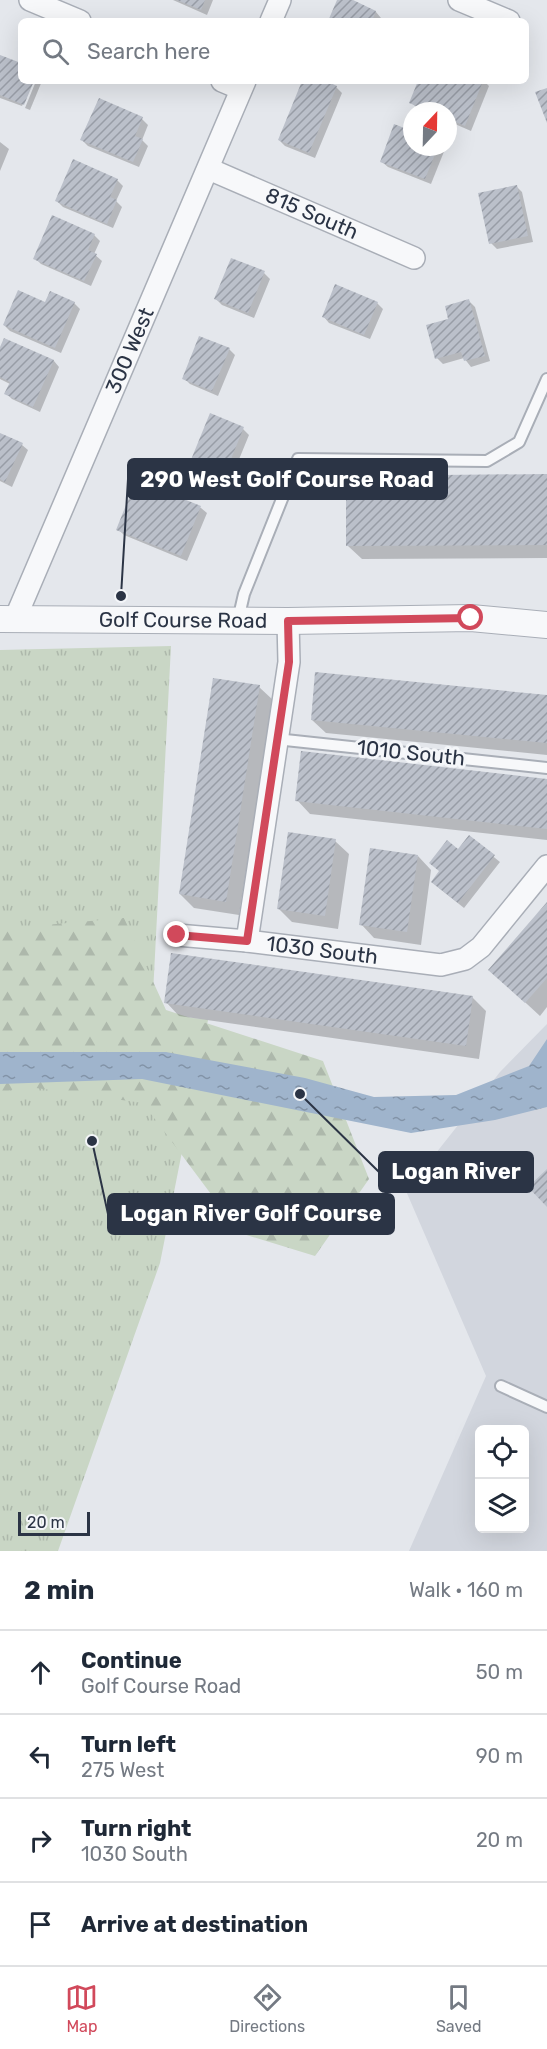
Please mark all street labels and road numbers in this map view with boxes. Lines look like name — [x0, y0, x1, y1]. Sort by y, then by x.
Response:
street label: 815 South — [262, 182, 362, 244]
street label: 300 West — [100, 303, 159, 397]
street label: Golf Course Road — [99, 607, 267, 633]
street label: 1010 South — [356, 734, 466, 771]
street label: 1030 South — [265, 931, 379, 969]

